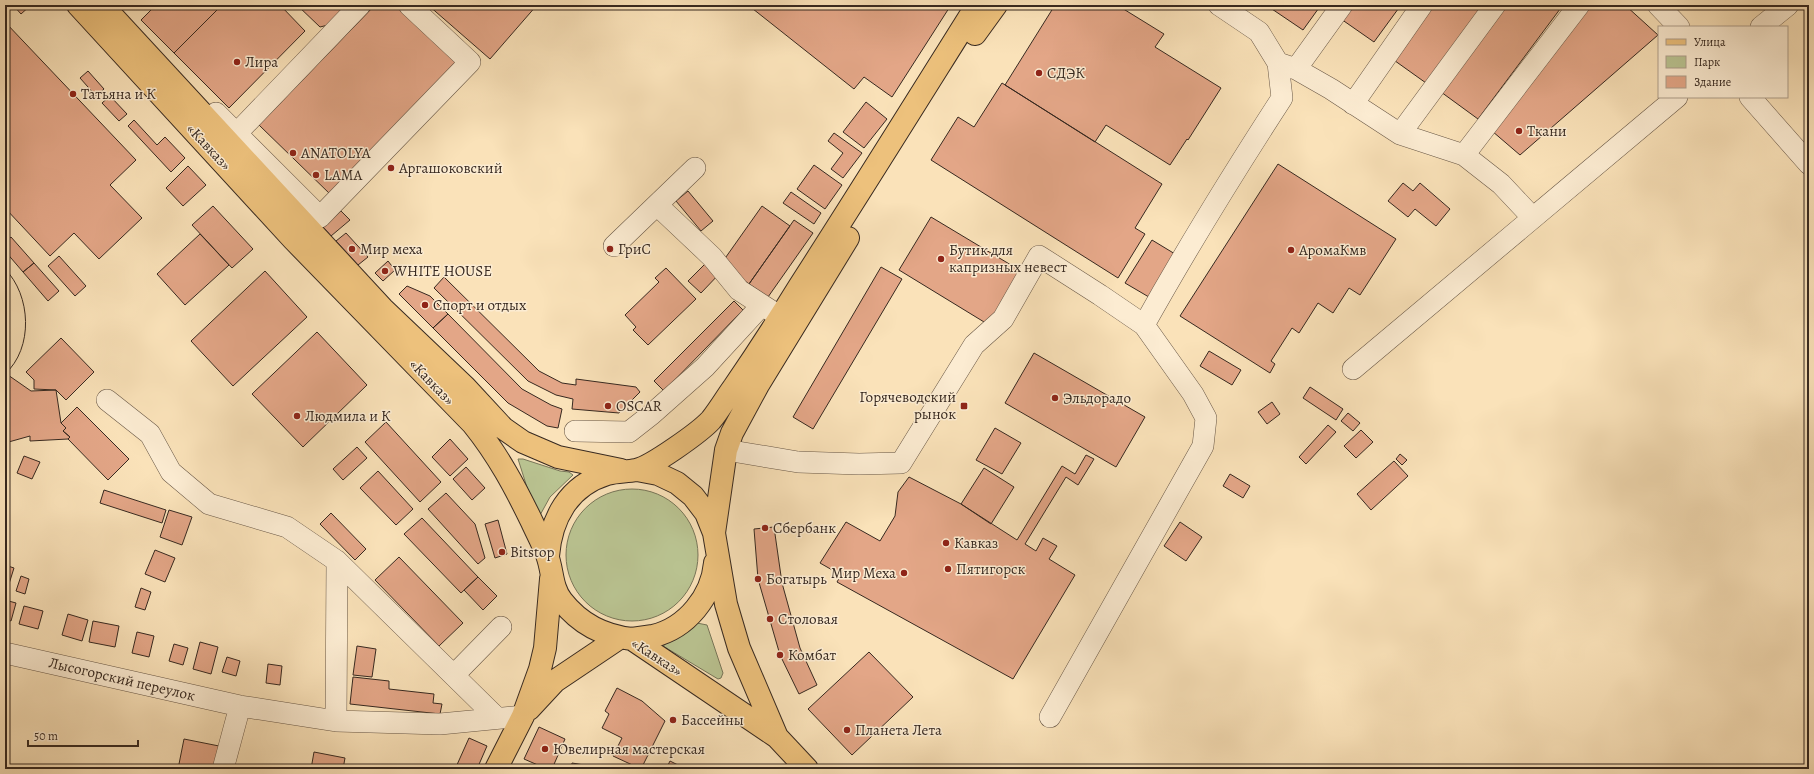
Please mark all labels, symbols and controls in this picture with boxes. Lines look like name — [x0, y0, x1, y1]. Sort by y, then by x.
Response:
legend — [1658, 26, 1788, 98]
text: Улица — [1694, 34, 1726, 50]
place label: Лира — [245, 52, 278, 72]
text: Парк — [1694, 54, 1720, 70]
marker: Лира — [232, 57, 242, 67]
place label: СДЭК — [1047, 63, 1085, 83]
marker: СДЭК — [1034, 68, 1044, 78]
text: Здание — [1694, 74, 1731, 90]
place label: Татьяна и К — [81, 84, 156, 104]
marker: Татьяна и К — [68, 89, 78, 99]
street label: «Кавказ» — [182, 119, 236, 175]
place label: Ткани — [1527, 121, 1567, 141]
marker: Ткани — [1514, 126, 1524, 136]
place label: ANATOLYA — [300, 143, 371, 163]
marker: ANATOLYA — [288, 148, 298, 158]
place label: Аргашоковский — [398, 158, 503, 178]
marker: Аргашоковский — [386, 163, 396, 173]
place label: LAMA — [324, 165, 362, 185]
marker: LAMA — [311, 170, 321, 180]
place label: Мир меха — [360, 239, 423, 259]
place label: ГриС — [618, 239, 651, 259]
place label: Бутик для капризных невест — [949, 240, 1067, 277]
place label: АромаКмв — [1298, 240, 1366, 260]
marker: Мир меха — [347, 244, 357, 254]
marker: ГриС — [605, 244, 615, 254]
marker: АромаКмв — [1286, 245, 1296, 255]
marker: Бутик для капризных невест — [936, 254, 946, 264]
place label: WHITE HOUSE — [392, 261, 492, 281]
marker: WHITE HOUSE — [380, 266, 390, 276]
place label: Спорт и отдых — [433, 295, 527, 315]
marker: Спорт и отдых — [420, 300, 430, 310]
street label: «Кавказ» — [405, 355, 459, 410]
place label: Горячеводский рынок — [859, 387, 956, 424]
place label: Эльдорадо — [1063, 388, 1131, 408]
marker: Эльдорадо — [1050, 393, 1060, 403]
place label: OSCAR — [616, 396, 662, 416]
marker: OSCAR — [603, 401, 613, 411]
marker: Горячеводский рынок — [959, 401, 969, 411]
place label: Людмила и К — [305, 406, 391, 426]
marker: Людмила и К — [292, 411, 302, 421]
place label: Сбербанк — [773, 518, 836, 538]
marker: Сбербанк — [760, 523, 770, 533]
place label: Кавказ — [954, 533, 998, 553]
marker: Кавказ — [941, 538, 951, 548]
place label: Bitstop — [510, 542, 554, 562]
marker: Bitstop — [497, 547, 507, 557]
place label: Пятигорск — [956, 559, 1026, 579]
place label: Мир Меха — [831, 563, 896, 583]
marker: Пятигорск — [943, 564, 953, 574]
marker: Мир Меха — [899, 568, 909, 578]
place label: Богатырь — [766, 569, 827, 589]
marker: Богатырь — [753, 574, 763, 584]
place label: Столовая — [778, 609, 838, 629]
marker: Столовая — [765, 614, 775, 624]
street label: «Кавказ» — [628, 633, 687, 681]
place label: Комбат — [788, 645, 837, 665]
marker: Комбат — [775, 650, 785, 660]
street label: Лысогорский переулок — [47, 652, 197, 706]
place label: Бассейны — [681, 710, 744, 730]
marker: Бассейны — [668, 715, 678, 725]
place label: Планета Лета — [855, 720, 942, 740]
scale bar — [28, 722, 138, 748]
marker: Планета Лета — [842, 725, 852, 735]
text: 50 m — [34, 728, 58, 744]
place label: Ювелирная мастерская — [553, 739, 705, 759]
marker: Ювелирная мастерская — [540, 744, 550, 754]

